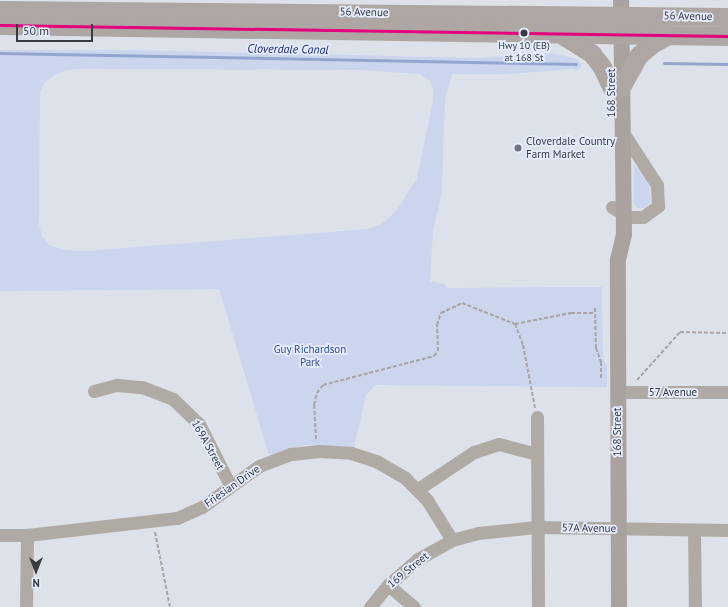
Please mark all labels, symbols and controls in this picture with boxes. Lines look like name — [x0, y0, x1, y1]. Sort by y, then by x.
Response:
street label: 56 Avenue — [339, 5, 389, 19]
street label: 56 Avenue — [663, 9, 713, 23]
scale bar — [18, 16, 95, 42]
text: 50 m — [23, 23, 49, 38]
marker: Hwy 10 (EB) at 168 St — [519, 28, 529, 38]
place label: Hwy 10 (EB) at 168 St — [498, 39, 550, 62]
water label: Cloverdale Canal — [247, 41, 329, 57]
street label: 168 Street — [604, 68, 618, 118]
place label: Cloverdale Country Farm Market — [526, 135, 615, 161]
marker: Cloverdale Country Farm Market — [513, 143, 523, 153]
park label: Guy Richardson Park — [274, 343, 346, 369]
street label: 57 Avenue — [648, 385, 698, 399]
street label: 168 Street — [610, 407, 624, 457]
street label: 169A Street — [189, 418, 227, 472]
street label: Friesian Drive — [202, 462, 262, 510]
street label: 57A Avenue — [561, 521, 617, 535]
street label: 169 Street — [385, 549, 431, 591]
north arrow — [16, 551, 56, 591]
text: N — [32, 576, 40, 590]

